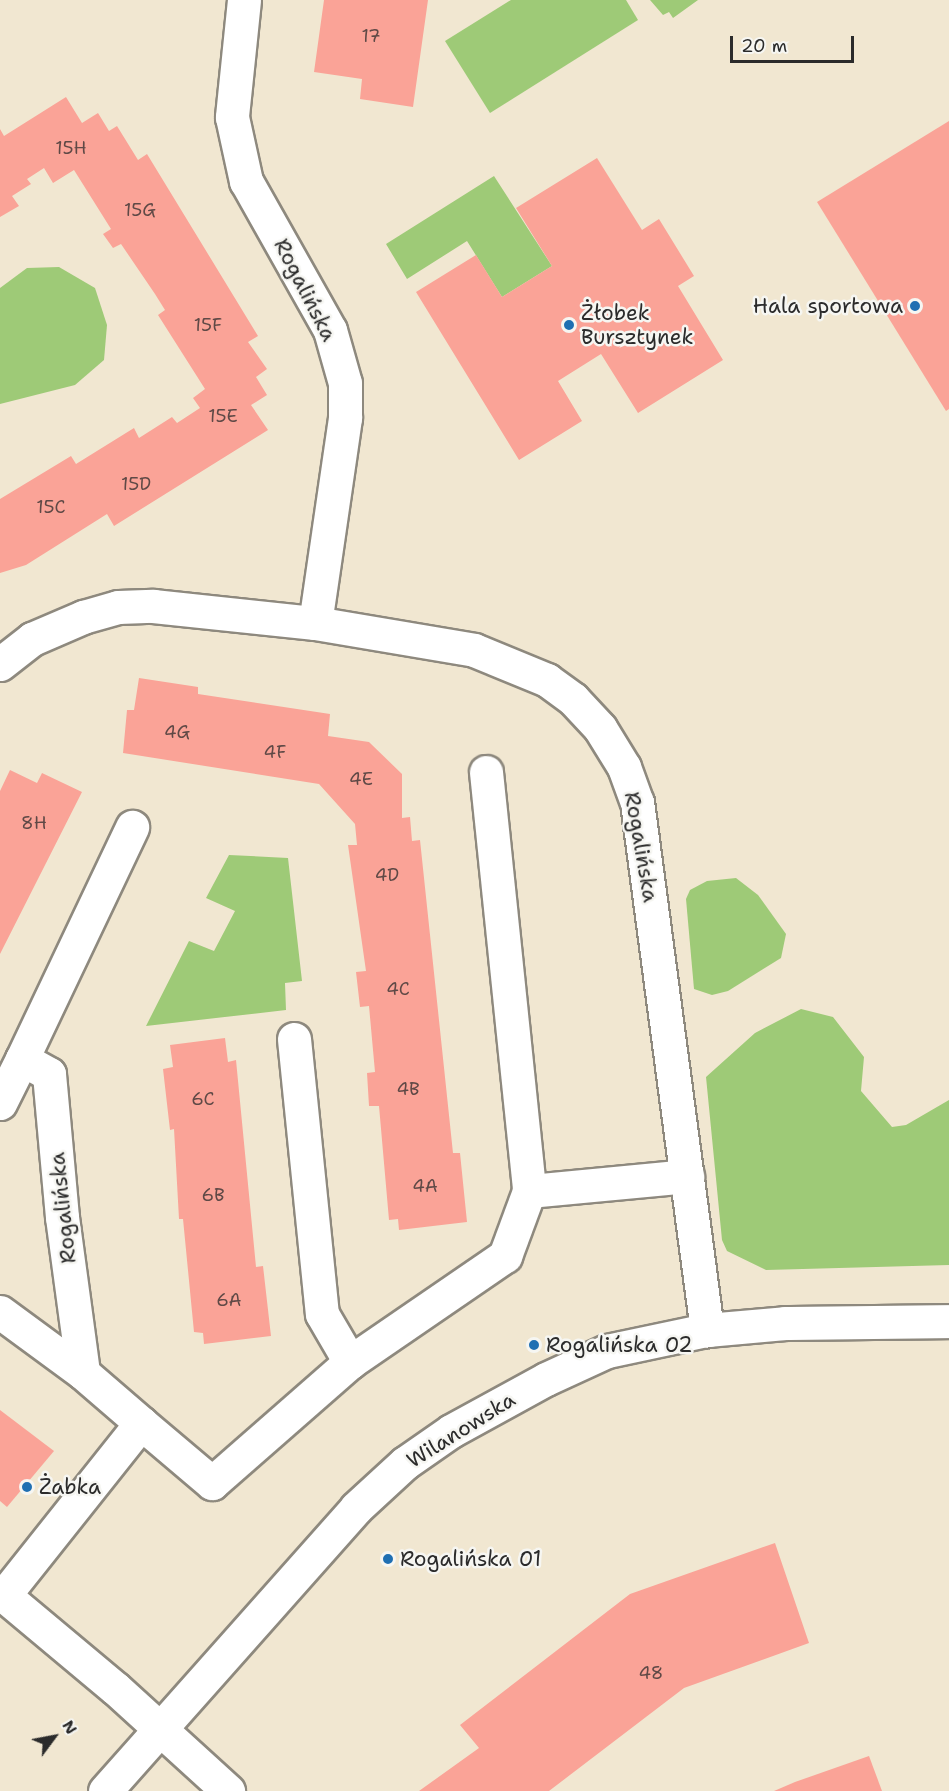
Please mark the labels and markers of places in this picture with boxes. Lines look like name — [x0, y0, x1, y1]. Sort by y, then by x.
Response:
place label: Hala sportowa — [753, 293, 903, 319]
marker: Hala sportowa — [908, 299, 922, 313]
place label: Żłobek Bursztynek — [581, 300, 694, 350]
marker: Żłobek Bursztynek — [562, 318, 576, 332]
place label: Rogalińska 02 — [546, 1332, 693, 1358]
marker: Rogalińska 02 — [527, 1338, 541, 1352]
place label: Żabka — [39, 1474, 101, 1500]
marker: Żabka — [20, 1480, 34, 1494]
place label: Rogalińska 01 — [400, 1546, 542, 1572]
marker: Rogalińska 01 — [381, 1552, 395, 1566]

